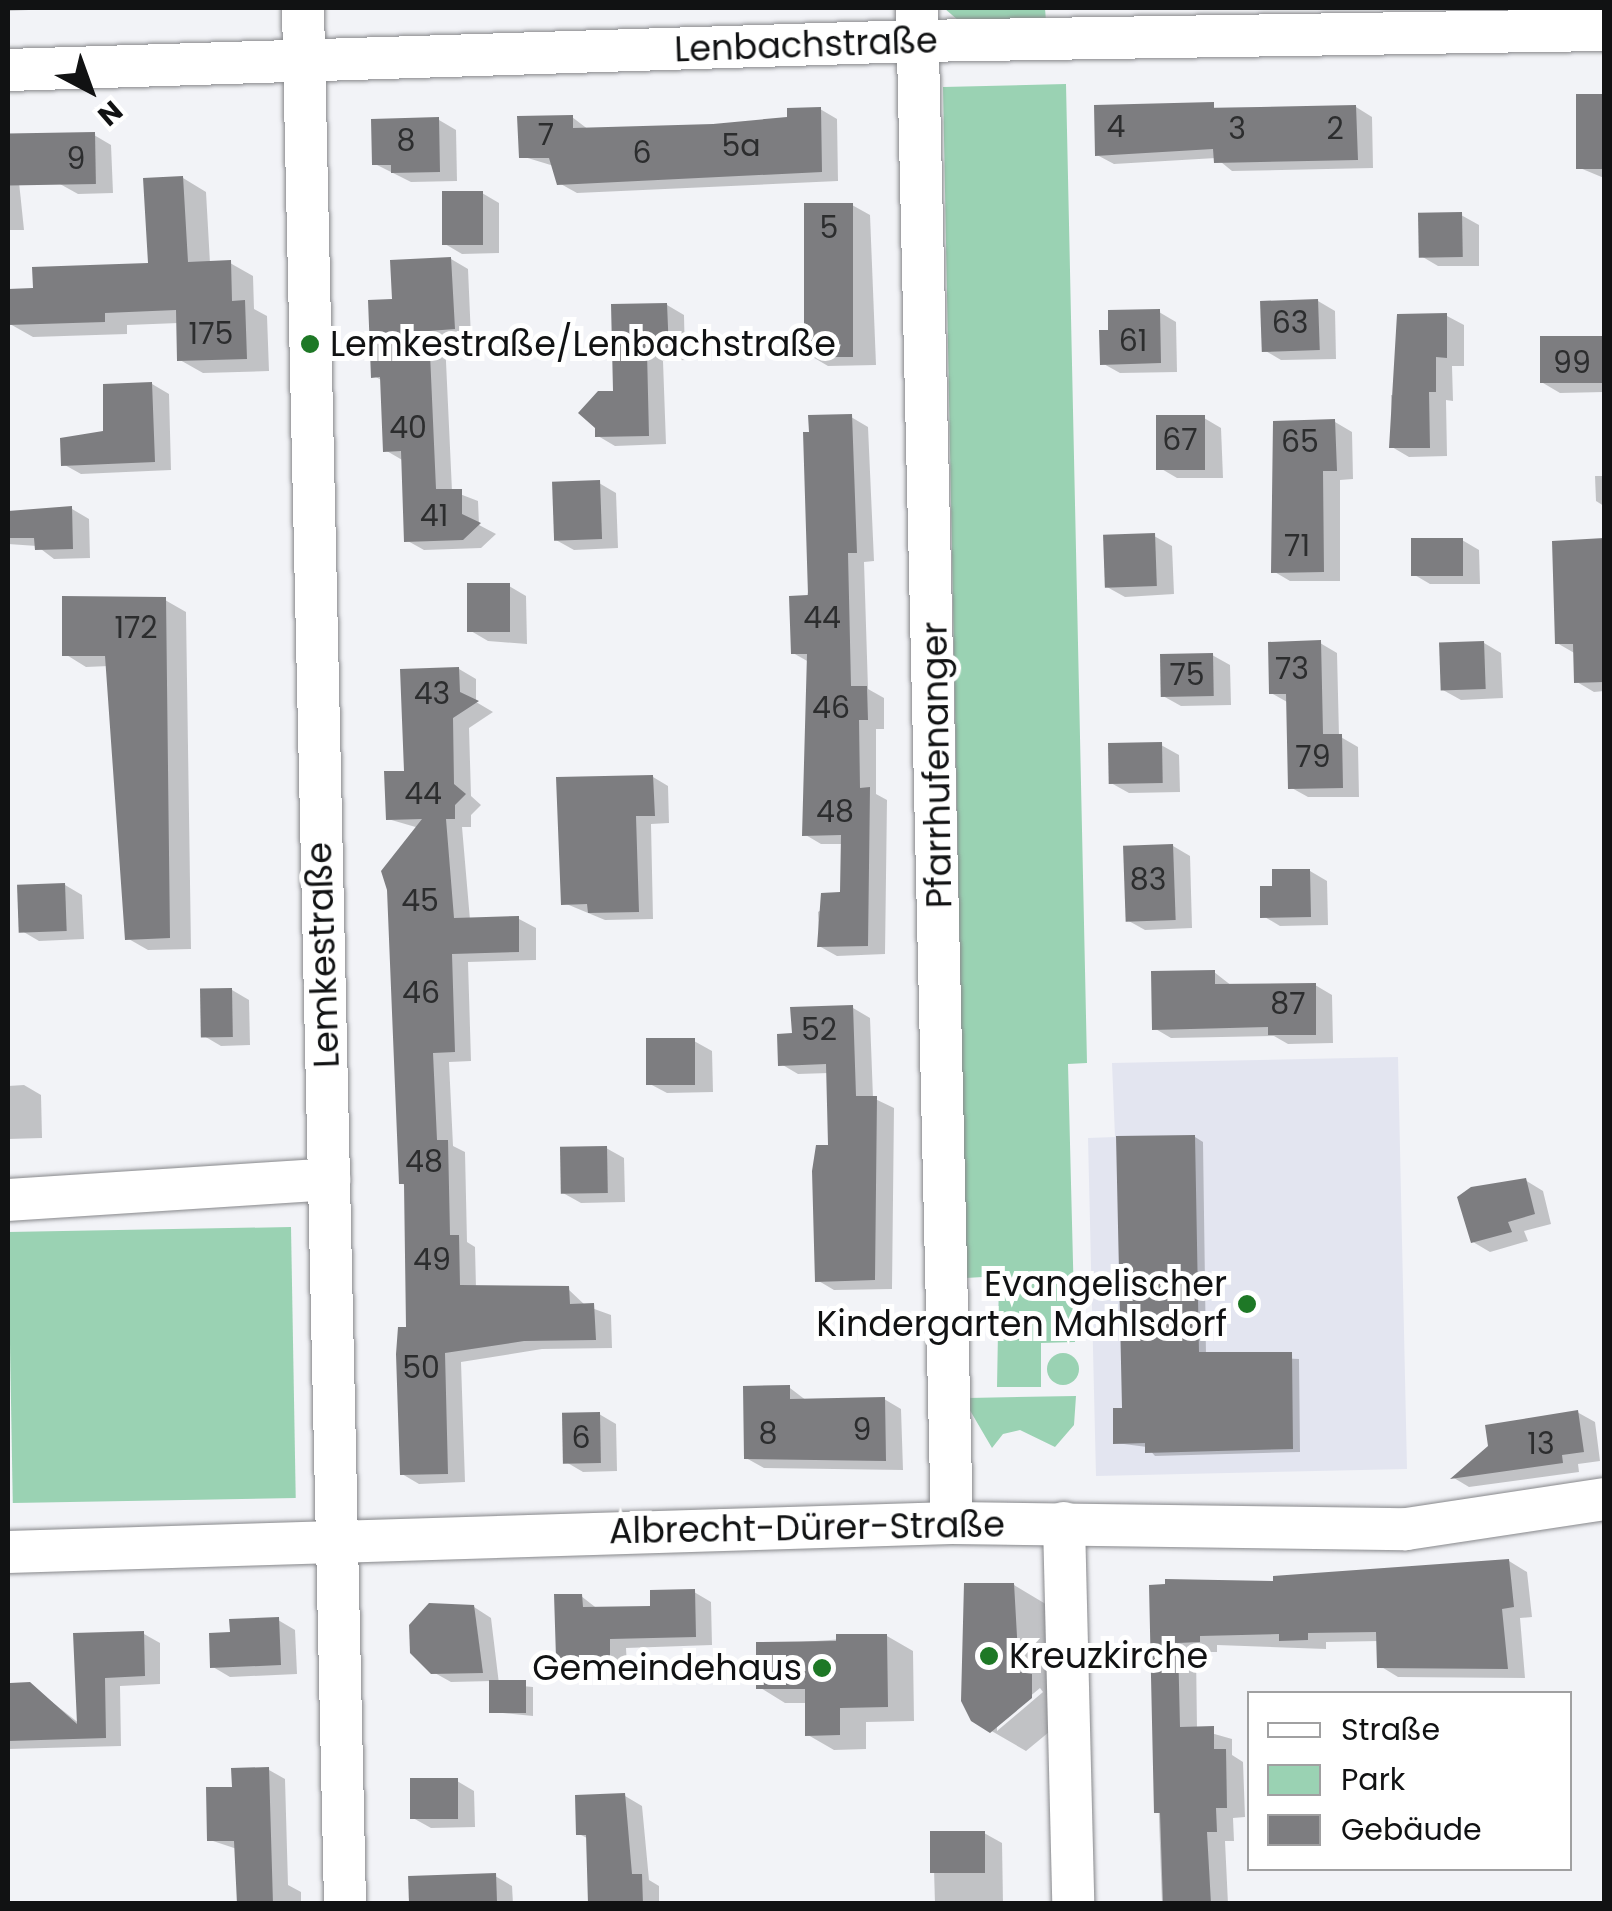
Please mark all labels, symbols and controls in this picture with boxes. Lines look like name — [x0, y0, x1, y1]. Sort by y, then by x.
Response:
street label: Lenbachstraße — [674, 19, 938, 71]
north arrow — [40, 40, 140, 140]
text: N — [89, 91, 131, 135]
house number: 4 — [1107, 109, 1125, 145]
house number: 3 — [1228, 111, 1246, 147]
house number: 2 — [1326, 111, 1344, 147]
house number: 7 — [538, 117, 554, 153]
house number: 8 — [397, 123, 415, 159]
house number: 5a — [721, 128, 761, 164]
house number: 6 — [632, 135, 652, 171]
house number: 9 — [67, 141, 85, 177]
house number: 5 — [820, 210, 838, 246]
house number: 63 — [1272, 305, 1308, 341]
house number: 175 — [189, 316, 233, 352]
place label: Lemkestraße/Lenbachstraße — [330, 323, 836, 365]
house number: 61 — [1119, 323, 1147, 359]
marker: Lemkestraße/Lenbachstraße — [299, 333, 321, 355]
house number: 99 — [1553, 345, 1591, 381]
house number: 40 — [389, 410, 427, 446]
house number: 67 — [1162, 422, 1198, 458]
house number: 65 — [1281, 424, 1319, 460]
house number: 41 — [420, 498, 448, 534]
house number: 71 — [1284, 528, 1310, 564]
house number: 44 — [803, 600, 841, 636]
house number: 172 — [114, 610, 158, 646]
street label: Pfarrhufenanger — [914, 621, 960, 909]
house number: 73 — [1275, 651, 1309, 687]
house number: 75 — [1169, 657, 1205, 693]
house number: 43 — [414, 676, 450, 712]
house number: 46 — [812, 690, 850, 726]
house number: 79 — [1295, 739, 1331, 775]
house number: 44 — [404, 776, 442, 812]
house number: 48 — [816, 794, 854, 830]
street label: Lemkestraße — [298, 841, 348, 1069]
house number: 83 — [1130, 862, 1166, 898]
house number: 45 — [401, 883, 439, 919]
house number: 46 — [402, 975, 440, 1011]
house number: 87 — [1270, 986, 1306, 1022]
house number: 52 — [801, 1012, 837, 1048]
house number: 48 — [405, 1144, 443, 1180]
house number: 49 — [413, 1242, 451, 1278]
place label: Evangelischer Kindergarten Mahlsdorf — [816, 1263, 1227, 1345]
marker: Evangelischer Kindergarten Mahlsdorf — [1236, 1293, 1258, 1315]
house number: 50 — [402, 1350, 440, 1386]
house number: 9 — [853, 1412, 871, 1448]
house number: 8 — [759, 1416, 777, 1452]
house number: 6 — [571, 1420, 591, 1456]
house number: 13 — [1527, 1426, 1555, 1462]
street label: Albrecht-Dürer-Straße — [609, 1504, 1005, 1552]
place label: Kreuzkirche — [1009, 1635, 1208, 1677]
marker: Kreuzkirche — [978, 1645, 1000, 1667]
place label: Gemeindehaus — [532, 1647, 802, 1689]
marker: Gemeindehaus — [811, 1657, 833, 1679]
legend — [1247, 1691, 1572, 1871]
text: Straße — [1341, 1708, 1440, 1751]
text: Park — [1341, 1758, 1405, 1801]
text: Gebäude — [1341, 1808, 1482, 1851]

